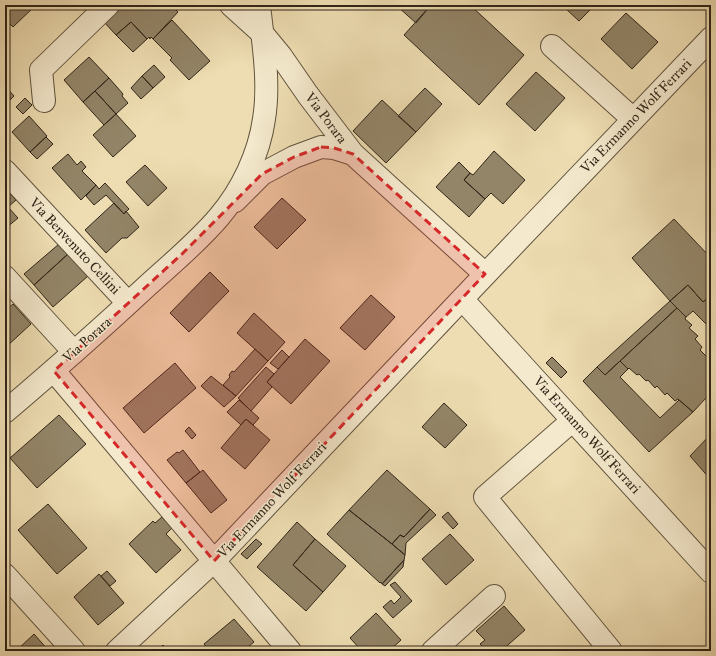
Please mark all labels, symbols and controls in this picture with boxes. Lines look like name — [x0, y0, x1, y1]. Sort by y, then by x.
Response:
street label: Via Ermanno Wolf Ferrari — [576, 55, 695, 177]
street label: Via Porara — [301, 88, 351, 147]
street label: Via Benvenuto Cellini — [25, 194, 124, 298]
street label: Via Porara — [58, 314, 115, 367]
street label: Via Ermanno Wolf Ferrari — [529, 372, 644, 497]
street label: Via Ermanno Wolf Ferrari — [213, 438, 330, 562]

